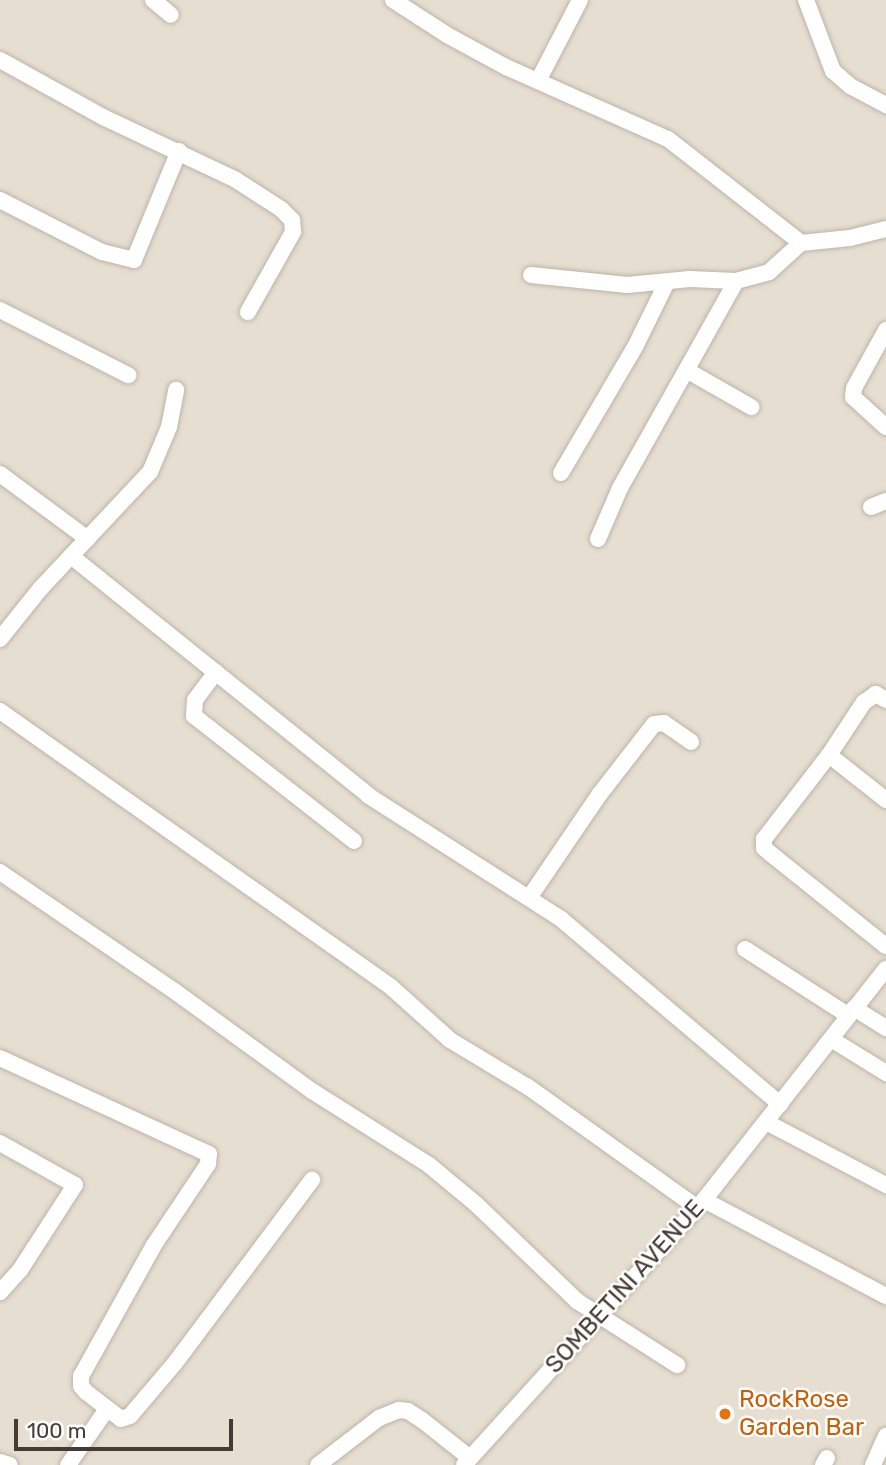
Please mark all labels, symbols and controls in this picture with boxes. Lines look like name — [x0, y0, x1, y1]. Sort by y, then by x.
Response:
street label: SOMBETINI AVENUE — [539, 1194, 711, 1380]
place label: RockRose Garden Bar — [739, 1386, 864, 1442]
scale bar — [18, 1406, 236, 1450]
marker: RockRose Garden Bar — [717, 1406, 733, 1422]
text: 100 m — [27, 1418, 86, 1443]

